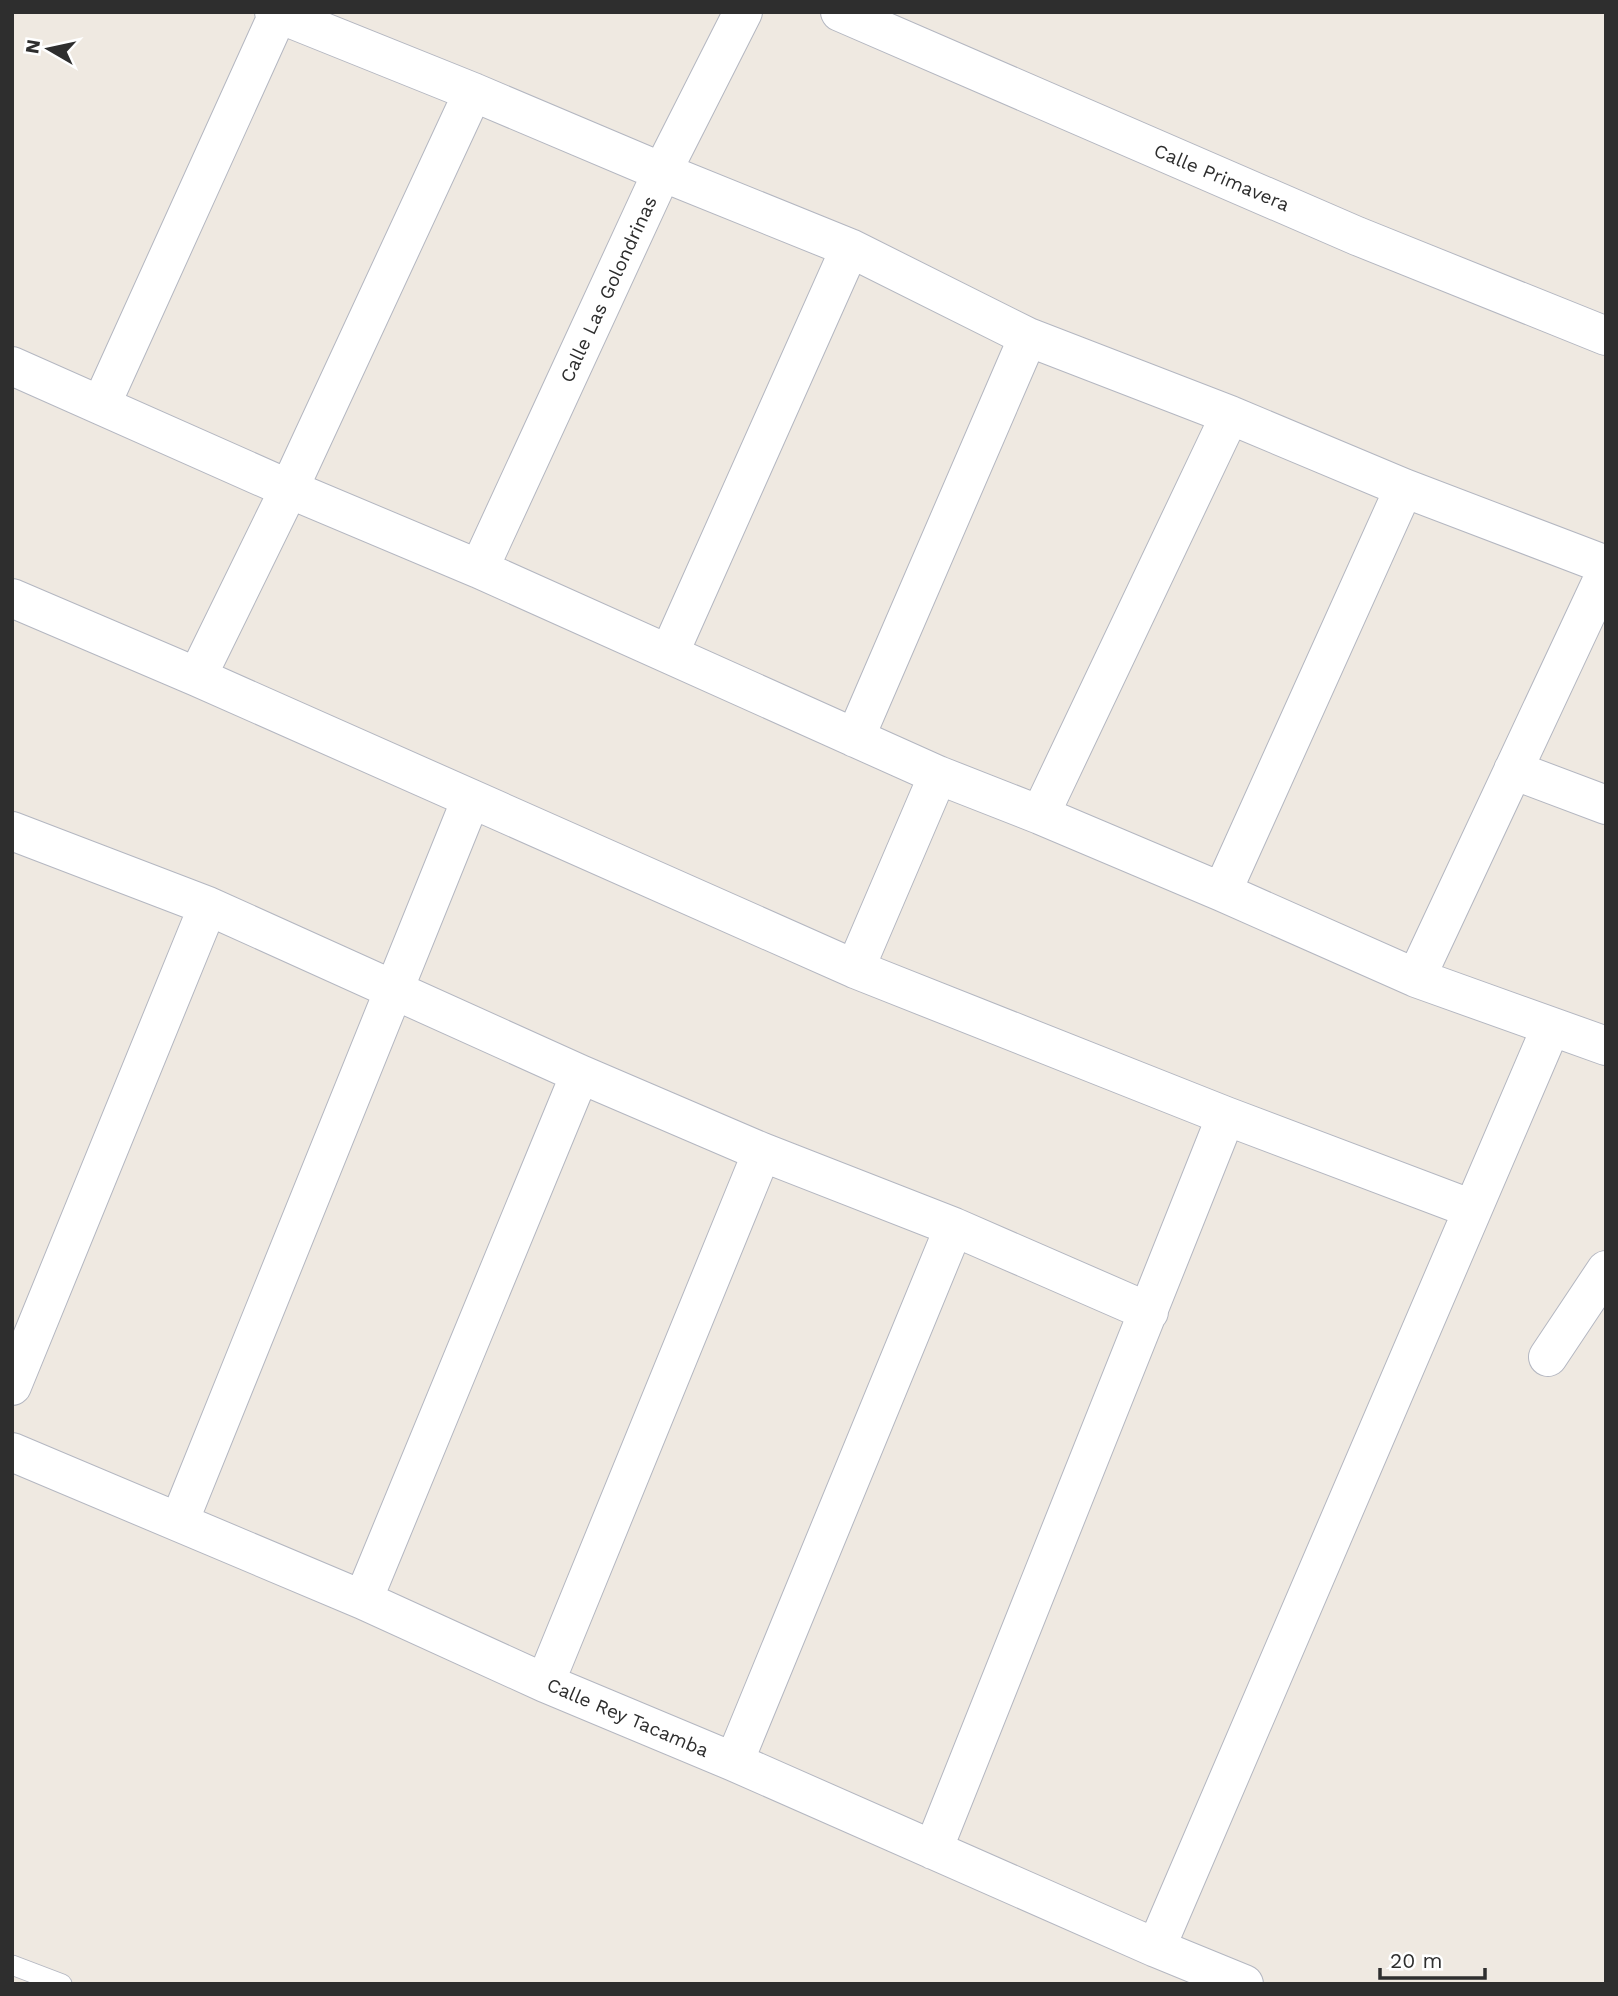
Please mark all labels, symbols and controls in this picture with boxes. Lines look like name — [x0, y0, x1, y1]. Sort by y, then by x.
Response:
north arrow — [14, 14, 84, 84]
text: N — [20, 38, 45, 55]
street label: Calle Primavera — [1151, 139, 1293, 216]
street label: Calle Las Golondrinas — [555, 192, 662, 386]
street label: Calle Rey Tacamba — [543, 1673, 712, 1762]
scale bar — [1380, 1937, 1485, 1981]
text: 20 m — [1390, 1948, 1442, 1973]

